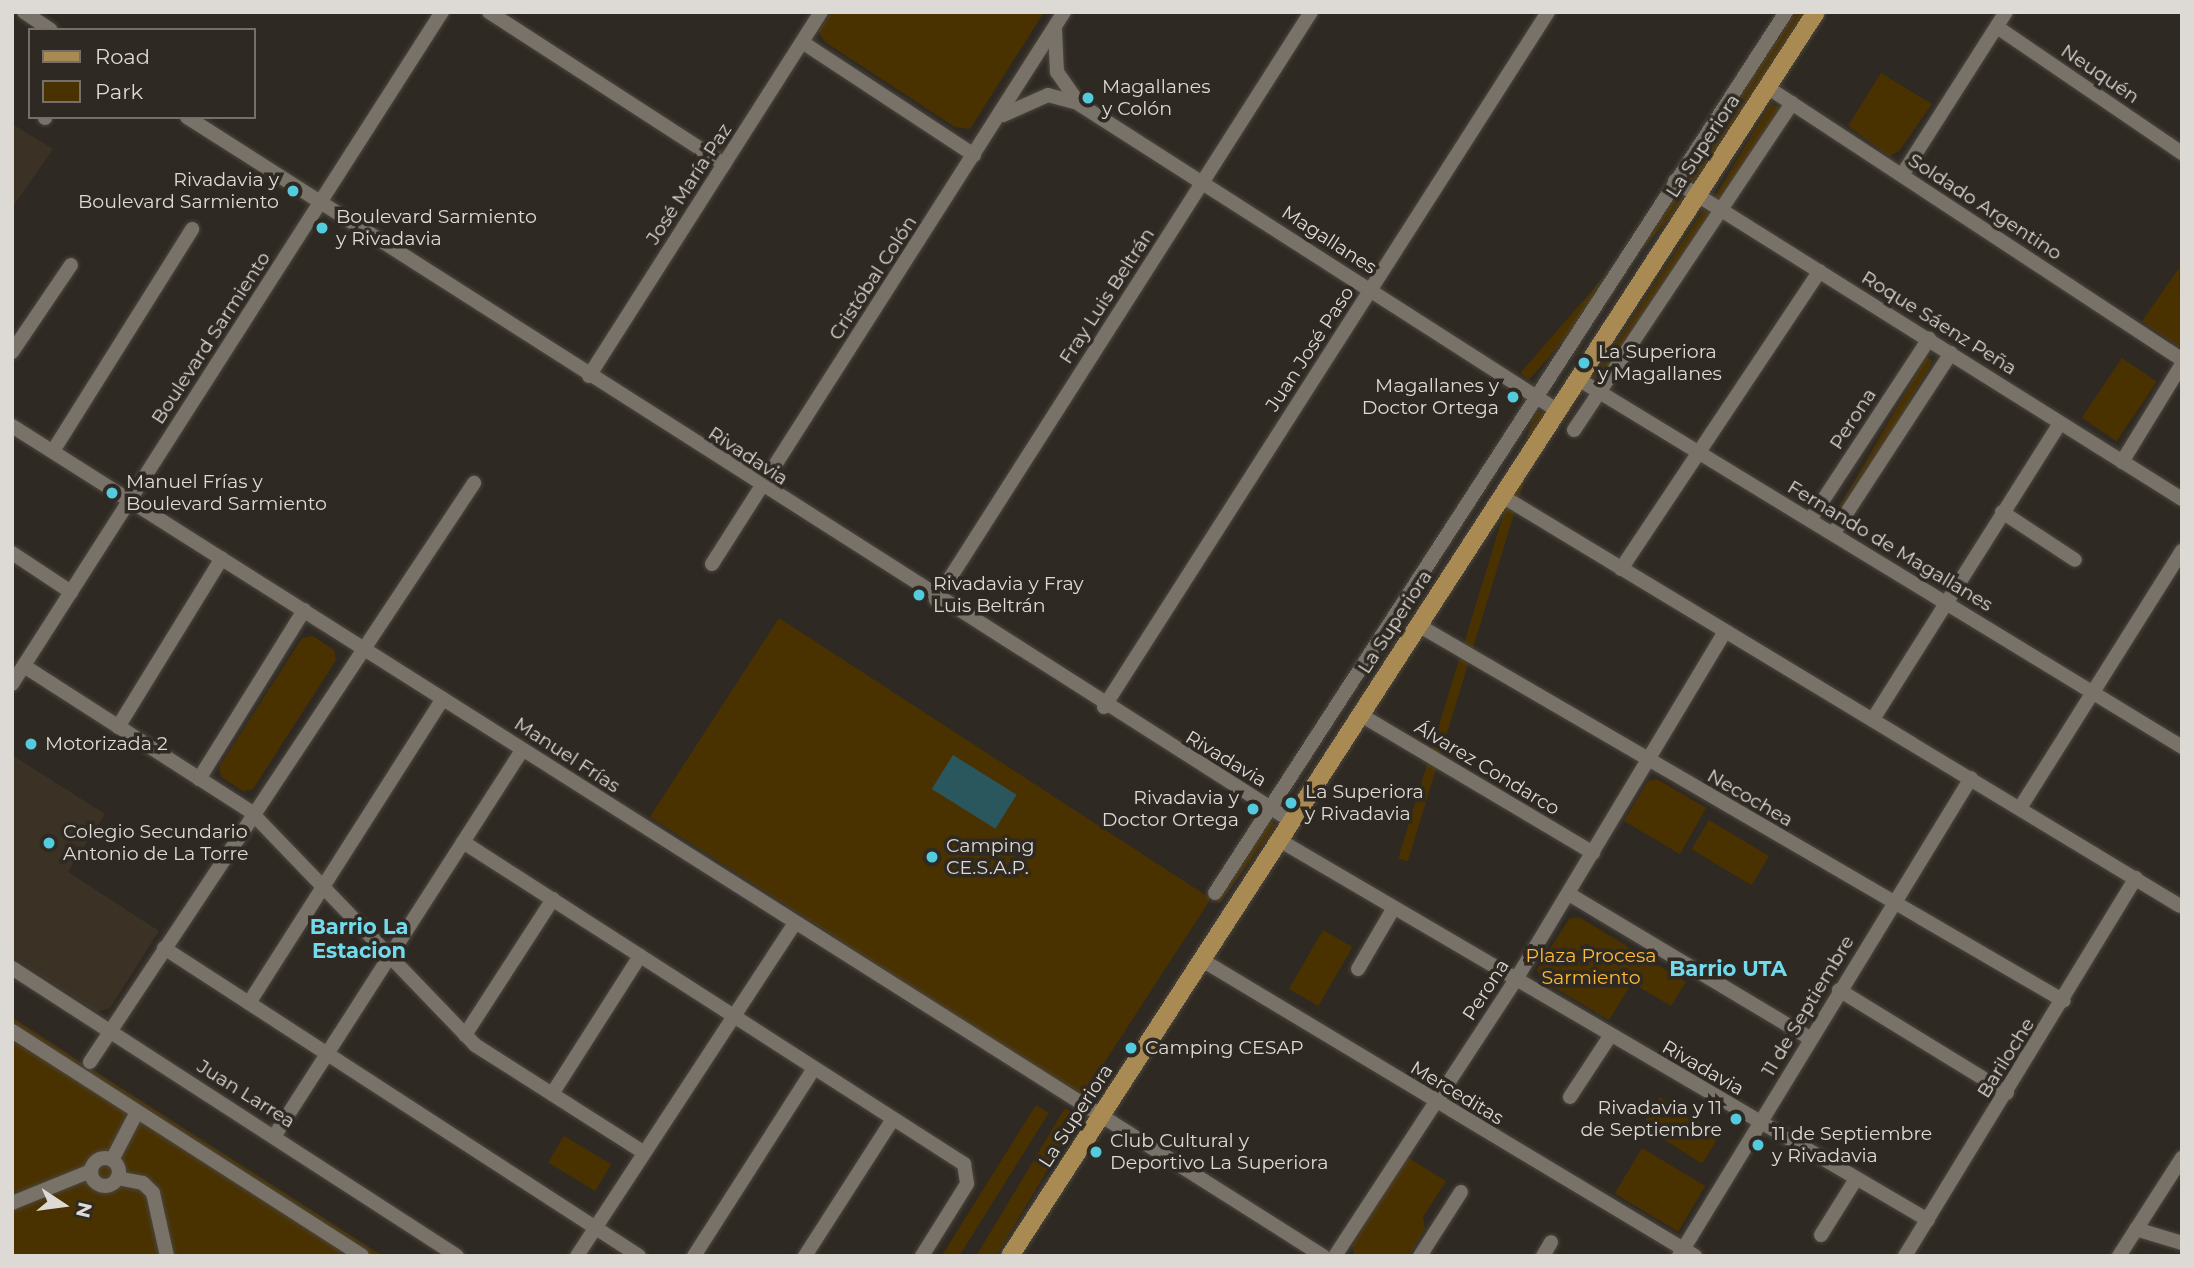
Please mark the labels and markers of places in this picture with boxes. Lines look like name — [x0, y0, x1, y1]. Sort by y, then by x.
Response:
place label: Magallanes y Colón — [1102, 76, 1211, 120]
marker: Magallanes y Colón — [1080, 90, 1096, 106]
place label: Rivadavia y Boulevard Sarmiento — [78, 169, 279, 213]
marker: Rivadavia y Boulevard Sarmiento — [285, 183, 301, 199]
place label: Boulevard Sarmiento y Rivadavia — [336, 206, 537, 250]
marker: Boulevard Sarmiento y Rivadavia — [314, 220, 330, 236]
place label: La Superiora y Magallanes — [1598, 341, 1722, 385]
marker: La Superiora y Magallanes — [1576, 355, 1592, 371]
place label: Magallanes y Doctor Ortega — [1362, 375, 1499, 419]
marker: Magallanes y Doctor Ortega — [1505, 389, 1521, 405]
place label: Manuel Frías y Boulevard Sarmiento — [126, 471, 327, 515]
marker: Manuel Frías y Boulevard Sarmiento — [104, 485, 120, 501]
place label: Rivadavia y Fray Luis Beltrán — [933, 573, 1084, 617]
marker: Rivadavia y Fray Luis Beltrán — [911, 587, 927, 603]
place label: Motorizada 2 — [45, 733, 168, 755]
marker: Motorizada 2 — [23, 736, 39, 752]
place label: La Superiora y Rivadavia — [1305, 781, 1424, 825]
place label: Rivadavia y Doctor Ortega — [1102, 787, 1239, 831]
marker: La Superiora y Rivadavia — [1283, 795, 1299, 811]
marker: Rivadavia y Doctor Ortega — [1245, 801, 1261, 817]
place label: Colegio Secundario Antonio de La Torre — [63, 821, 248, 865]
marker: Colegio Secundario Antonio de La Torre — [41, 835, 57, 851]
place label: Camping CE.S.A.P. — [946, 835, 1035, 879]
marker: Camping CE.S.A.P. — [924, 849, 940, 865]
place label: Camping CESAP — [1145, 1037, 1304, 1059]
marker: Camping CESAP — [1123, 1040, 1139, 1056]
place label: Rivadavia y 11 de Septiembre — [1580, 1097, 1722, 1141]
marker: Rivadavia y 11 de Septiembre — [1728, 1111, 1744, 1127]
place label: 11 de Septiembre y Rivadavia — [1772, 1123, 1932, 1167]
place label: Club Cultural y Deportivo La Superiora — [1110, 1130, 1328, 1174]
marker: 11 de Septiembre y Rivadavia — [1750, 1137, 1766, 1153]
marker: Club Cultural y Deportivo La Superiora — [1088, 1144, 1104, 1160]

